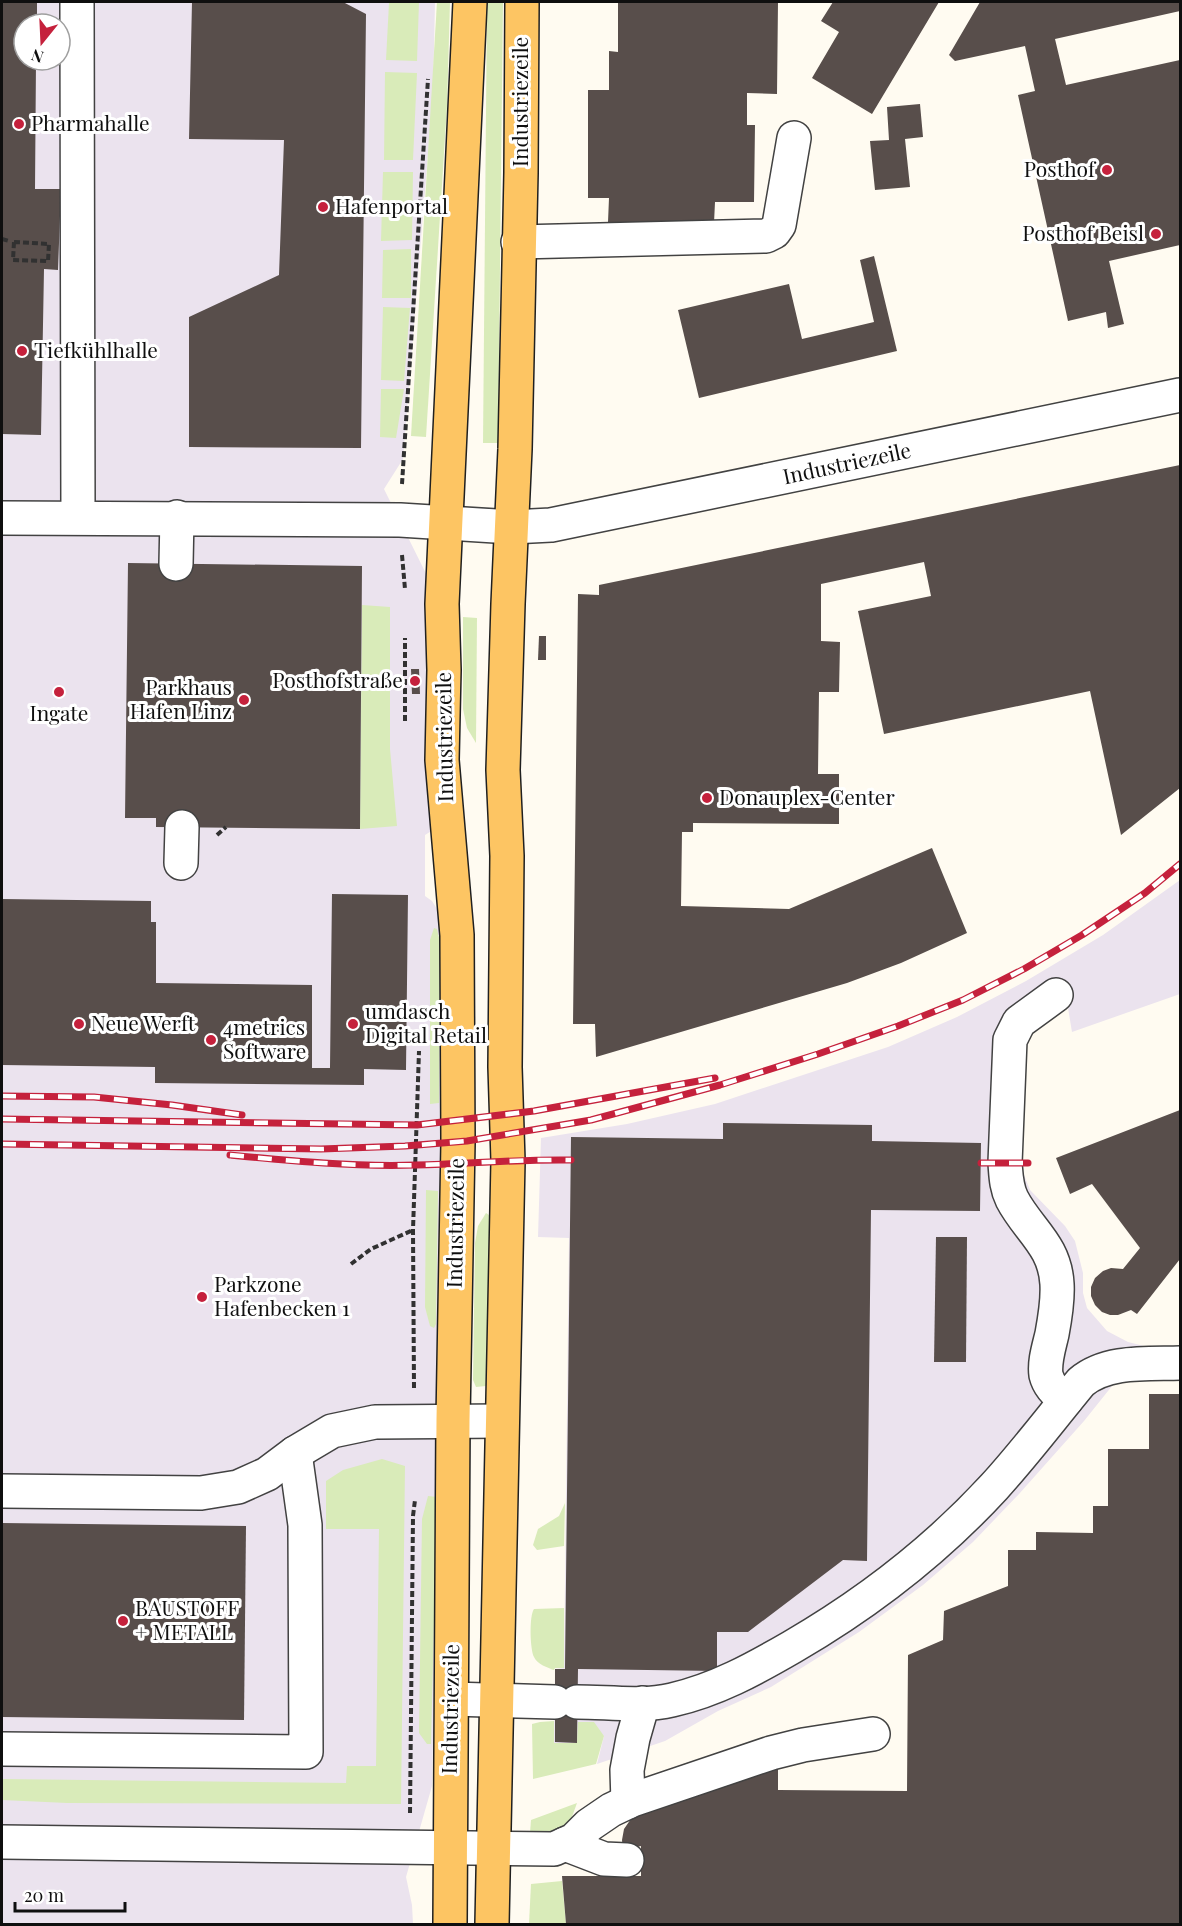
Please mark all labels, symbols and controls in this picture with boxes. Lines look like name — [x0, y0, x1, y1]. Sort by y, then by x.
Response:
north arrow — [12, 12, 72, 72]
street label: Industriezeile — [505, 37, 533, 167]
text: N — [28, 45, 46, 69]
place label: Pharmahalle — [31, 108, 150, 136]
marker: Pharmahalle — [12, 117, 26, 131]
place label: Posthof — [1024, 154, 1097, 182]
marker: Posthof — [1100, 163, 1114, 177]
place label: Hafenportal — [335, 191, 448, 219]
marker: Hafenportal — [316, 200, 330, 214]
place label: Posthof Beisl — [1022, 218, 1144, 246]
marker: Posthof Beisl — [1149, 227, 1163, 241]
place label: Tiefkühlhalle — [34, 335, 158, 363]
marker: Tiefkühlhalle — [15, 344, 29, 358]
street label: Industriezeile — [780, 435, 913, 489]
place label: Posthofstraße — [272, 665, 403, 693]
place label: Parkhaus Hafen Linz — [130, 672, 232, 724]
street label: Industriezeile — [428, 672, 458, 802]
marker: Posthofstraße — [408, 674, 422, 688]
marker: Ingate — [52, 685, 66, 699]
marker: Parkhaus Hafen Linz — [237, 693, 251, 707]
place label: Ingate — [30, 698, 88, 726]
place label: Donauplex-Center — [719, 782, 895, 810]
marker: Donauplex-Center — [700, 791, 714, 805]
place label: umdasch Digital Retail — [365, 996, 487, 1048]
place label: Neue Werft — [91, 1008, 196, 1036]
place label: 4metrics Software — [223, 1012, 306, 1064]
marker: Neue Werft — [72, 1017, 86, 1031]
marker: umdasch Digital Retail — [346, 1017, 360, 1031]
marker: 4metrics Software — [204, 1033, 218, 1047]
street label: Industriezeile — [439, 1158, 469, 1288]
place label: Parkzone Hafenbecken 1 — [214, 1269, 350, 1321]
marker: Parkzone Hafenbecken 1 — [195, 1290, 209, 1304]
place label: BAUSTOFF + METALL — [135, 1593, 239, 1645]
marker: BAUSTOFF + METALL — [116, 1614, 130, 1628]
street label: Industriezeile — [434, 1644, 464, 1774]
scale bar — [15, 1875, 124, 1913]
text: 20 m — [24, 1883, 64, 1907]

